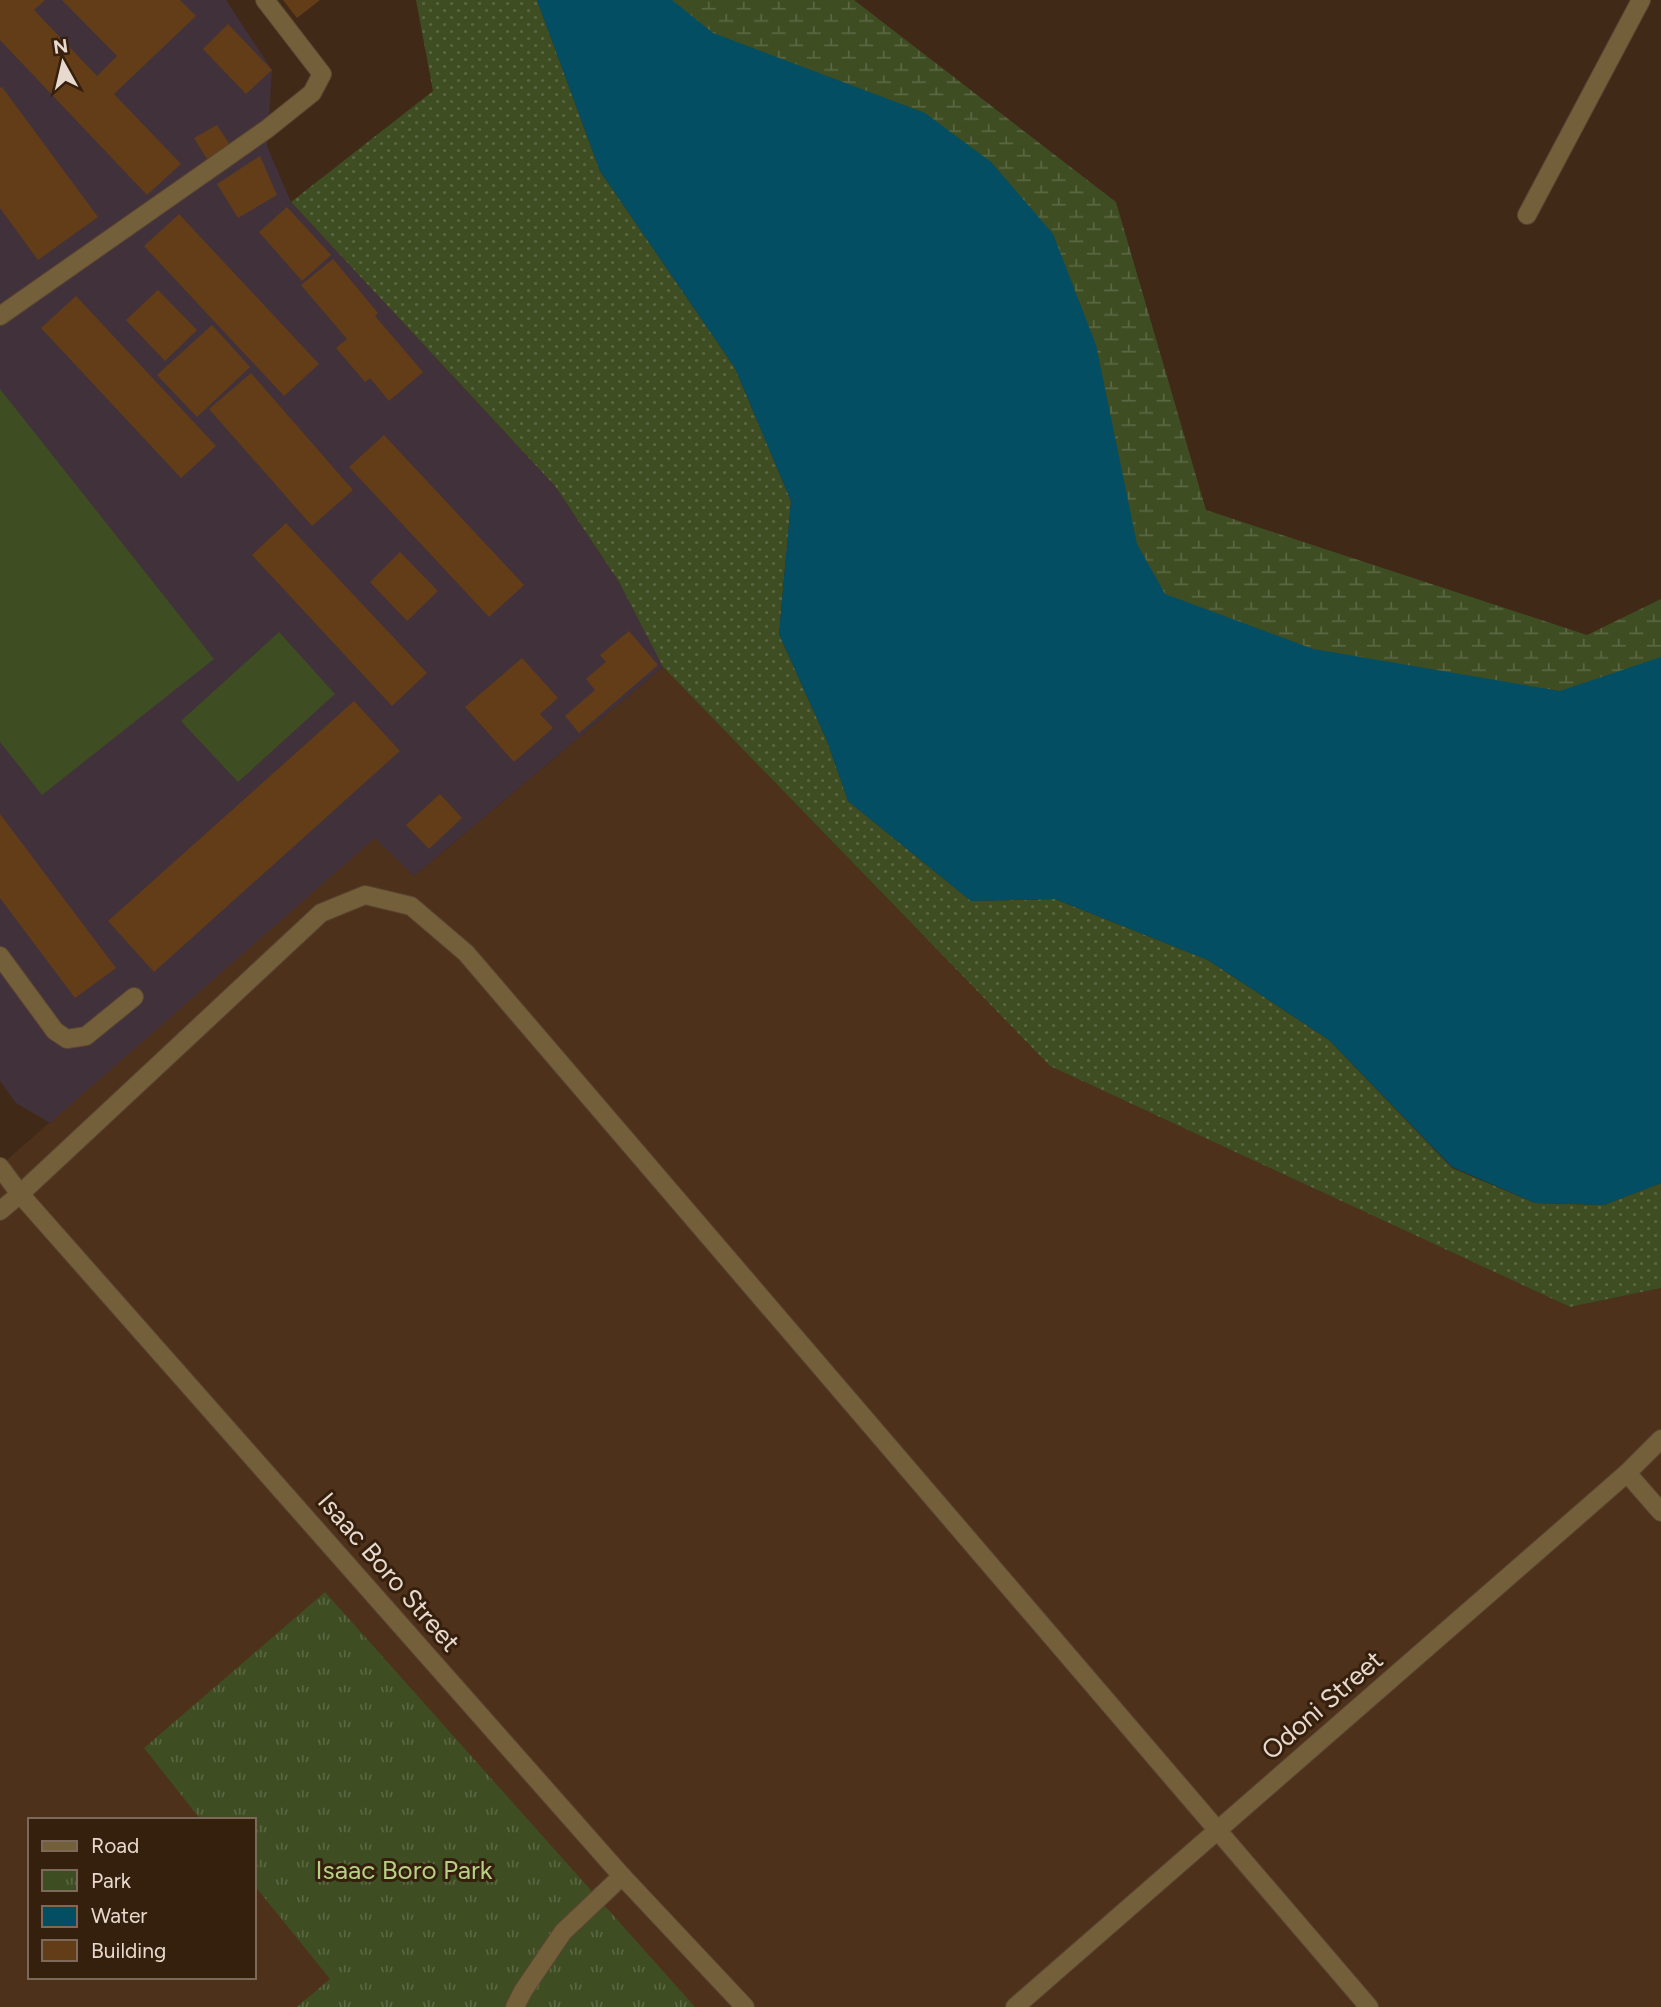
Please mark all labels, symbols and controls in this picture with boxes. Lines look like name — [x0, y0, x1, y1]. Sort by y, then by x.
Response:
north arrow — [28, 28, 98, 98]
text: N — [52, 34, 70, 59]
street label: Isaac Boro Street — [311, 1486, 467, 1658]
street label: Odoni Street — [1255, 1644, 1389, 1766]
legend — [28, 1818, 256, 1979]
text: Road — [91, 1833, 139, 1858]
park label: Isaac Boro Park — [316, 1854, 493, 1886]
text: Park — [91, 1868, 132, 1893]
text: Water — [91, 1903, 147, 1928]
text: Building — [91, 1938, 166, 1963]

